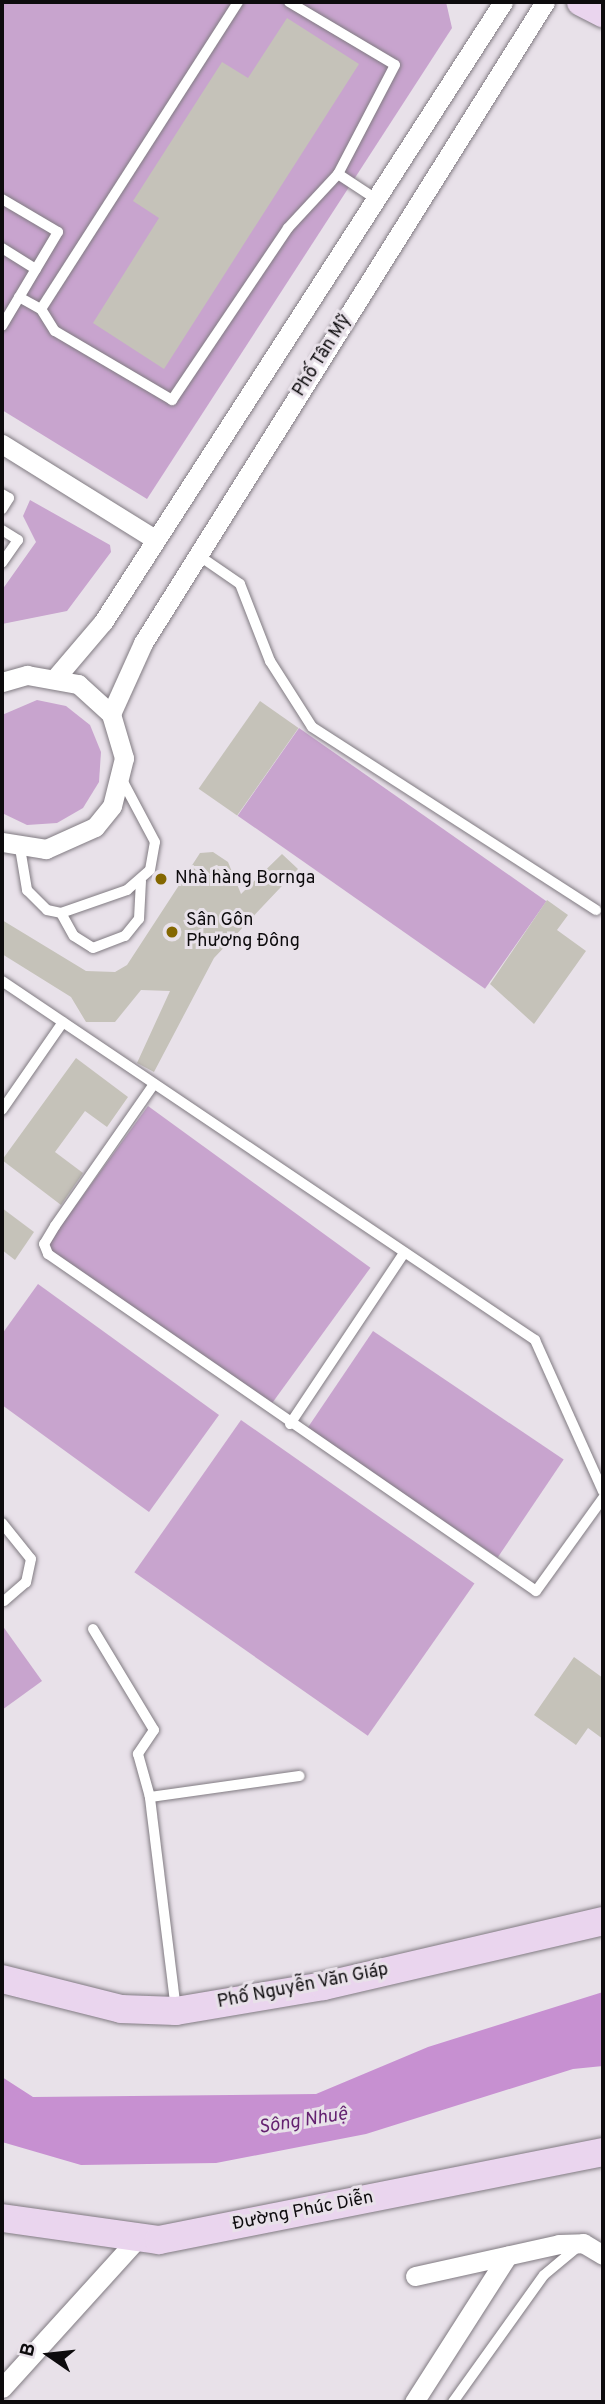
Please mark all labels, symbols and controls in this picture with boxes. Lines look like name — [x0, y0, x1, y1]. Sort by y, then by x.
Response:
street label: Phố Tân Mỹ — [289, 311, 357, 401]
place label: Nhà hàng Bornga — [175, 868, 315, 890]
marker: Nhà hàng Bornga — [153, 871, 169, 887]
place label: Sân Gôn Phương Đông — [186, 911, 300, 954]
marker: Sân Gôn Phương Đông — [164, 924, 180, 940]
street label: Phố Nguyễn Văn Giáp — [215, 1960, 391, 2014]
water label: Sông Nhuệ — [257, 2104, 349, 2140]
street label: Đường Phúc Diễn — [231, 2188, 375, 2236]
north arrow — [14, 2320, 84, 2390]
text: B — [15, 2341, 42, 2359]

